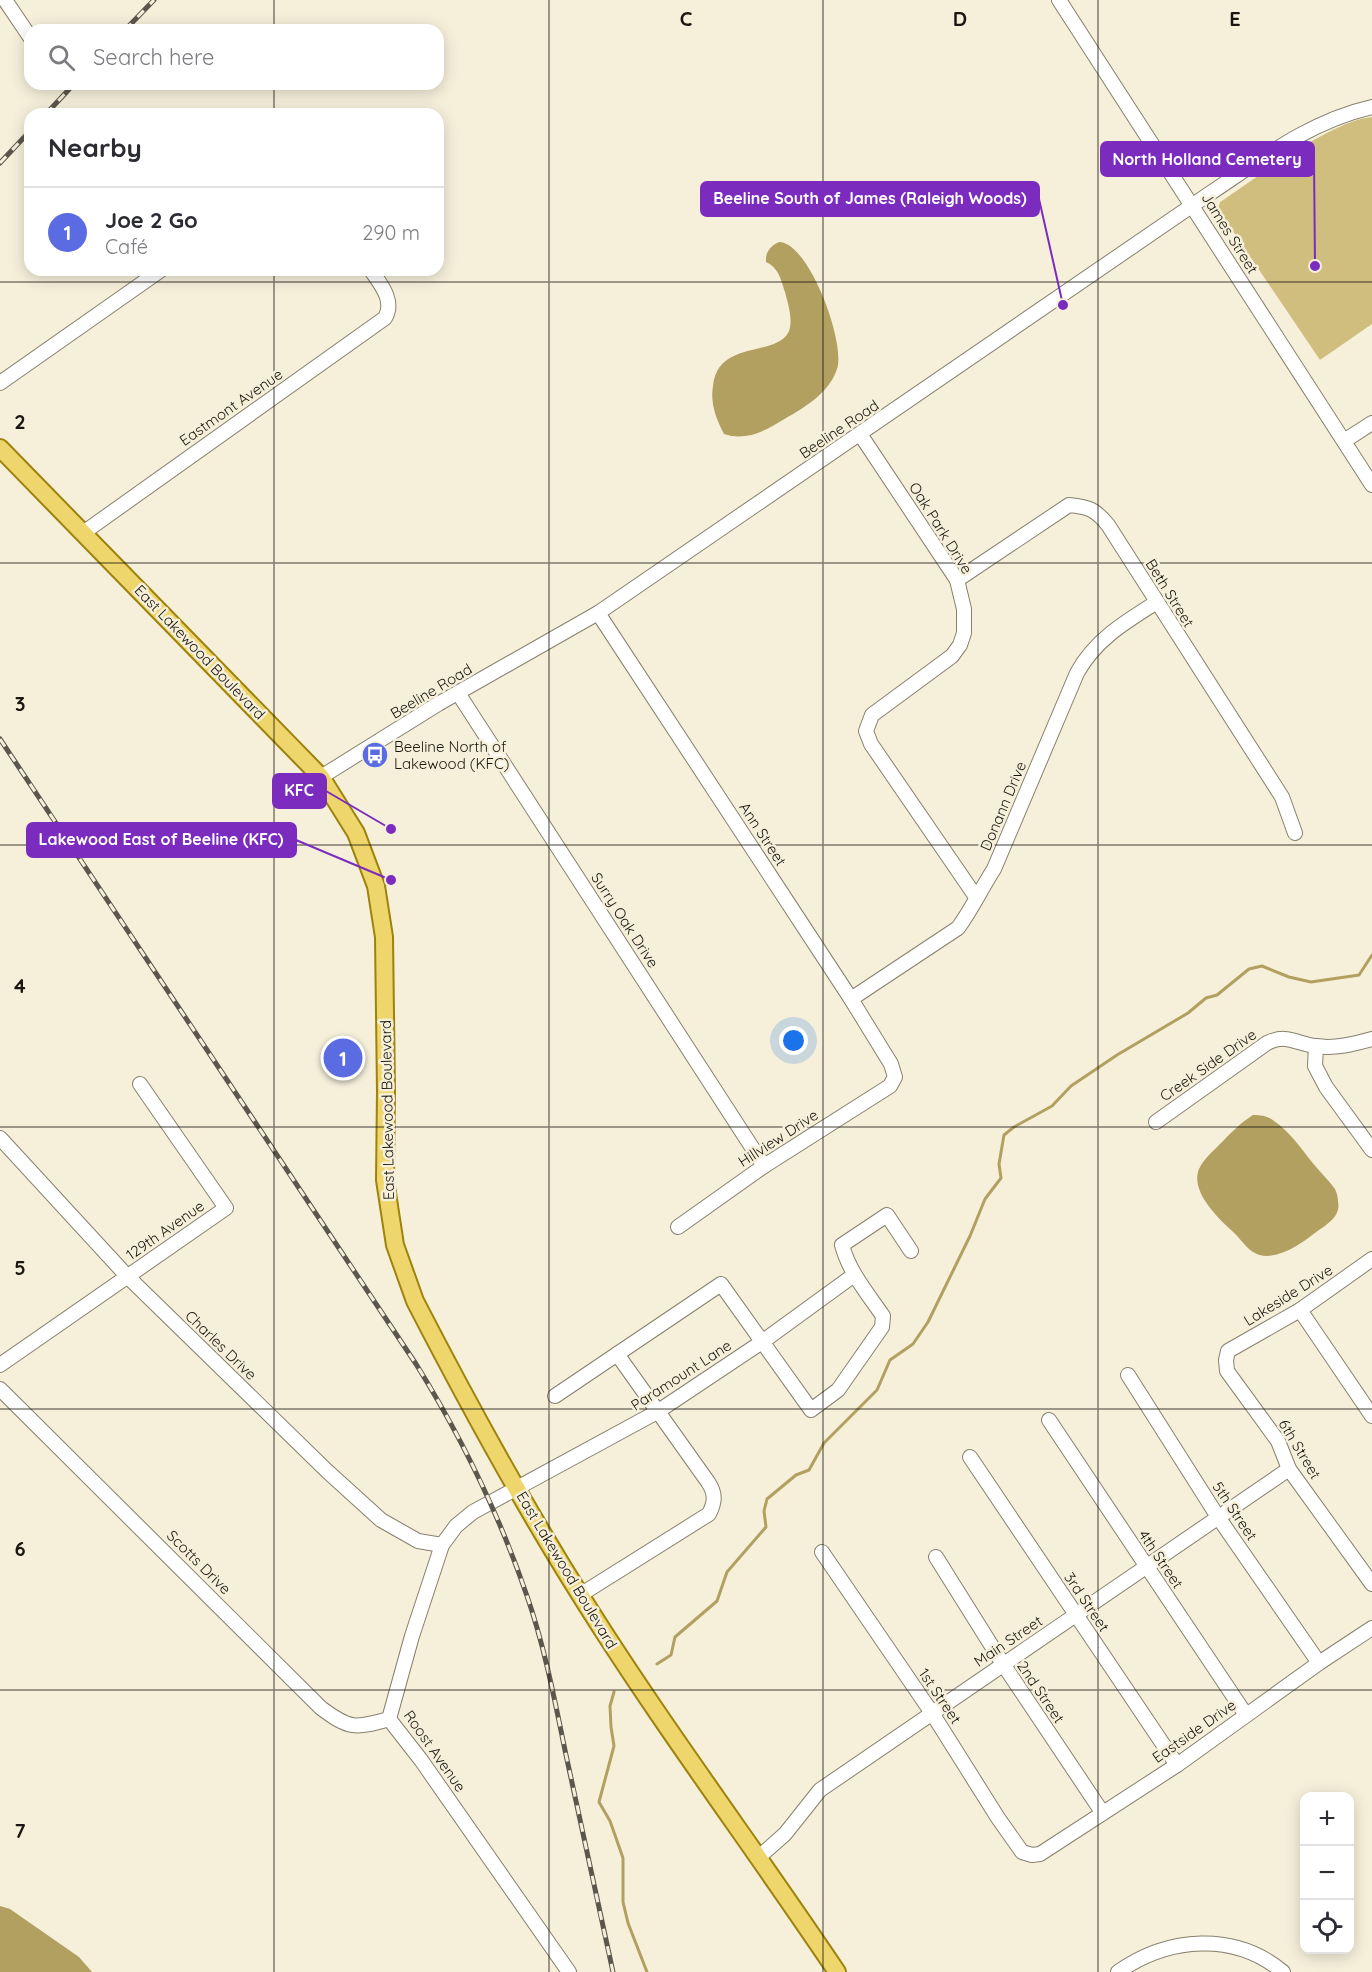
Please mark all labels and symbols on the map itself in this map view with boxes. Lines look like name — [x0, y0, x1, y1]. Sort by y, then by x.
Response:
text: C — [680, 6, 693, 31]
text: D — [953, 6, 967, 31]
text: E — [1229, 6, 1241, 31]
callout: North Holland Cemetery — [1101, 142, 1314, 176]
text: North Holland Cemetery — [1112, 149, 1302, 169]
callout: Beeline South of James (Raleigh Woods) — [701, 182, 1039, 216]
text: Beeline South of James (Raleigh Woods) — [713, 188, 1027, 208]
street label: James Street — [1198, 189, 1262, 277]
street label: Eastmont Avenue — [176, 364, 286, 450]
street label: Beeline Road — [796, 395, 882, 463]
text: 2 — [14, 409, 26, 434]
street label: Oak Park Drive — [905, 479, 977, 577]
street label: Beth Street — [1142, 555, 1198, 631]
street label: East Lakewood Boulevard — [131, 581, 269, 723]
street label: Beeline Road — [387, 659, 475, 723]
text: 3 — [15, 691, 25, 716]
place label: Beeline North of Lakewood (KFC) — [394, 737, 509, 773]
bus stop icon: Beeline North of Lakewood (KFC) — [360, 740, 390, 770]
street label: Donann Drive — [976, 758, 1030, 854]
callout: KFC — [273, 774, 326, 808]
text: KFC — [284, 780, 314, 800]
street label: Ann Street — [735, 799, 791, 869]
callout: Lakewood East of Beeline (KFC) — [27, 823, 296, 857]
text: Lakewood East of Beeline (KFC) — [38, 829, 284, 849]
street label: Surry Oak Drive — [587, 869, 663, 971]
text: 4 — [14, 973, 26, 998]
street label: East Lakewood Boulevard — [376, 1020, 398, 1200]
street label: Creek Side Drive — [1156, 1025, 1260, 1105]
your location — [779, 1026, 808, 1055]
pin: 1 — [324, 1036, 362, 1080]
street label: Hillview Drive — [734, 1105, 822, 1171]
street label: 129th Avenue — [122, 1196, 208, 1264]
text: 5 — [14, 1255, 26, 1280]
street label: Lakeside Drive — [1240, 1260, 1336, 1330]
street label: Charles Drive — [181, 1306, 261, 1384]
street label: Paramount Lane — [627, 1335, 735, 1415]
street label: 6th Street — [1275, 1415, 1325, 1483]
street label: 5th Street — [1208, 1478, 1262, 1544]
street label: East Lakewood Boulevard — [512, 1488, 622, 1652]
street label: Scotts Drive — [163, 1526, 235, 1598]
street label: 4th Street — [1135, 1526, 1187, 1592]
text: 6 — [14, 1536, 26, 1561]
street label: 3rd Street — [1060, 1569, 1114, 1635]
street label: Main Street — [970, 1611, 1046, 1671]
street label: 2nd Street — [1013, 1657, 1069, 1727]
street label: 1st Street — [915, 1665, 965, 1727]
street label: Eastside Drive — [1148, 1695, 1240, 1767]
street label: Roost Avenue — [400, 1706, 470, 1796]
text: 7 — [15, 1818, 26, 1843]

